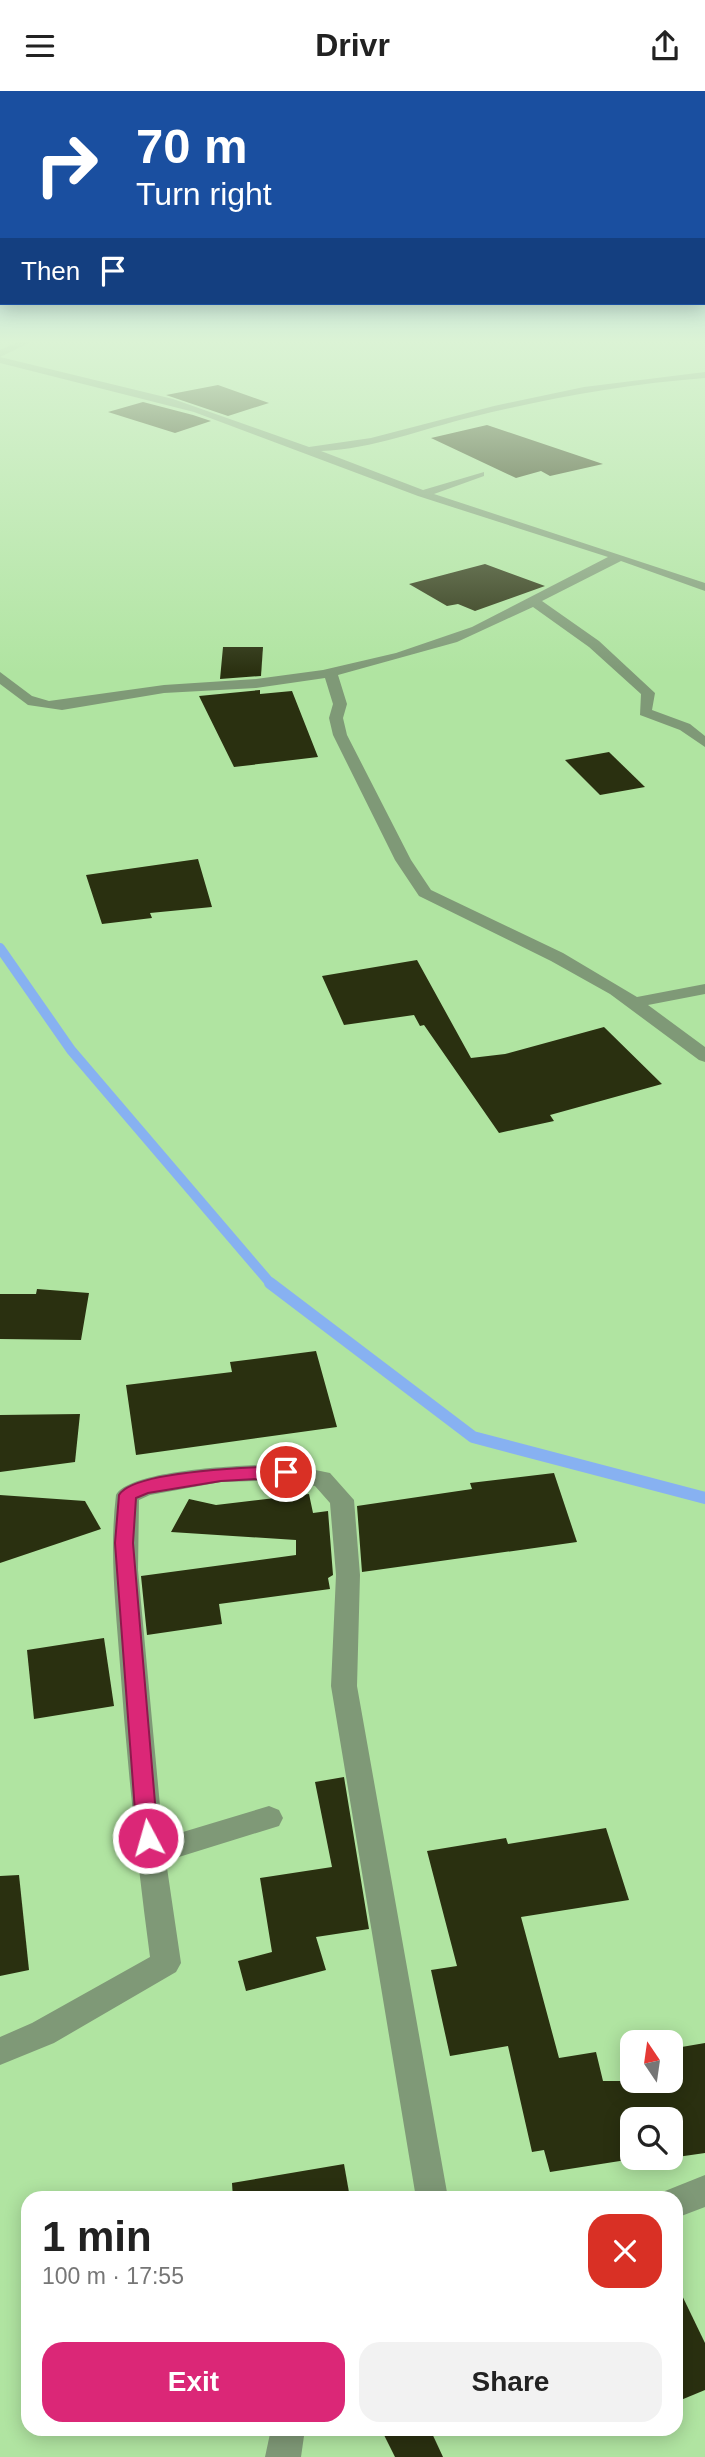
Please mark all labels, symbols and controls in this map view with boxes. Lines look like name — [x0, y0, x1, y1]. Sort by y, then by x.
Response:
icon: menu — [21, 27, 59, 65]
text: Drivr — [315, 27, 390, 63]
icon: share — [646, 27, 684, 65]
icon: right — [21, 119, 112, 210]
text: 70 m — [136, 119, 248, 173]
text: Turn right — [136, 176, 272, 212]
icon: arrive — [94, 252, 132, 290]
text: Then — [21, 256, 80, 286]
pin — [256, 1442, 316, 1502]
icon: arrive — [267, 1453, 305, 1491]
position arrow — [111, 1801, 185, 1875]
north arrow — [620, 2030, 682, 2093]
map controls — [620, 2030, 683, 2170]
button: search — [620, 2107, 683, 2170]
text: 1 min — [42, 2213, 152, 2260]
button: close — [588, 2214, 662, 2288]
text: 100 m · 17:55 — [42, 2263, 184, 2289]
button: Exit — [42, 2342, 345, 2422]
button: Share — [359, 2342, 662, 2422]

